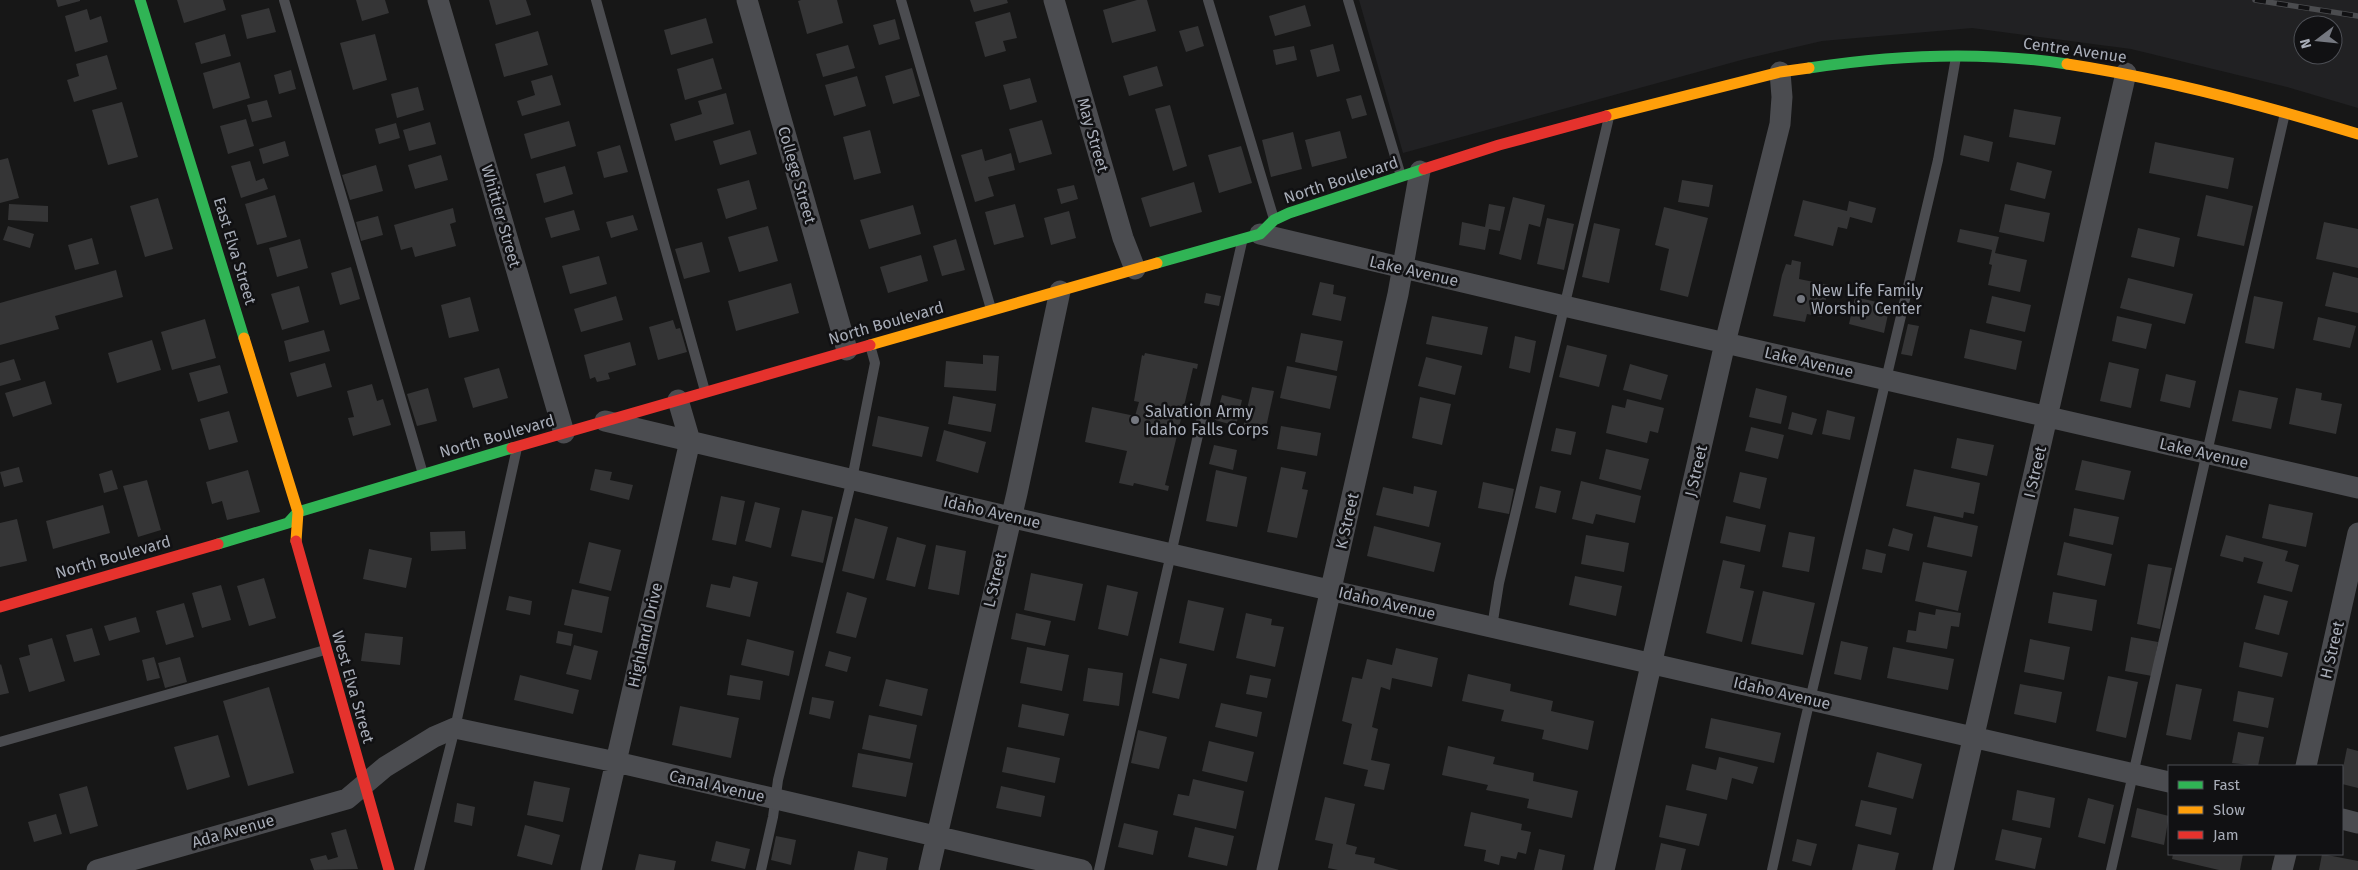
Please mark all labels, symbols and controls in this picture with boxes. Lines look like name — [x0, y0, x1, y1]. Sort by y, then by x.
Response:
north arrow — [2293, 15, 2343, 65]
street label: Centre Avenue — [2022, 33, 2128, 67]
text: N — [2297, 37, 2315, 50]
street label: May Street — [1073, 96, 1113, 175]
street label: College Street — [774, 124, 820, 226]
street label: North Boulevard — [1281, 153, 1401, 207]
street label: Whittier Street — [477, 163, 525, 270]
street label: East Elva Street — [210, 195, 260, 307]
street label: Lake Avenue — [1368, 252, 1460, 290]
place label: New Life Family Worship Center — [1811, 281, 1923, 318]
marker: New Life Family Worship Center — [1795, 293, 1807, 305]
street label: North Boulevard — [826, 297, 946, 349]
street label: Lake Avenue — [1763, 343, 1855, 381]
place label: Salvation Army Idaho Falls Corps — [1145, 402, 1269, 439]
street label: North Boulevard — [437, 410, 557, 462]
marker: Salvation Army Idaho Falls Corps — [1129, 414, 1141, 426]
street label: Lake Avenue — [2158, 434, 2250, 472]
street label: J Street — [1681, 443, 1711, 499]
street label: I Street — [2020, 444, 2050, 500]
street label: K Street — [1331, 491, 1363, 551]
street label: Idaho Avenue — [942, 492, 1042, 532]
street label: North Boulevard — [53, 531, 173, 583]
street label: L Street — [979, 551, 1011, 609]
street label: Highland Drive — [624, 581, 666, 689]
street label: Idaho Avenue — [1337, 583, 1437, 623]
street label: H Street — [2316, 619, 2348, 681]
street label: West Elva Street — [328, 629, 378, 746]
street label: Idaho Avenue — [1732, 673, 1832, 713]
legend — [2168, 765, 2343, 855]
street label: Canal Avenue — [667, 766, 767, 806]
text: Fast — [2213, 776, 2240, 794]
text: Slow — [2213, 801, 2245, 819]
street label: Ada Avenue — [190, 810, 276, 852]
text: Jam — [2213, 826, 2239, 844]

